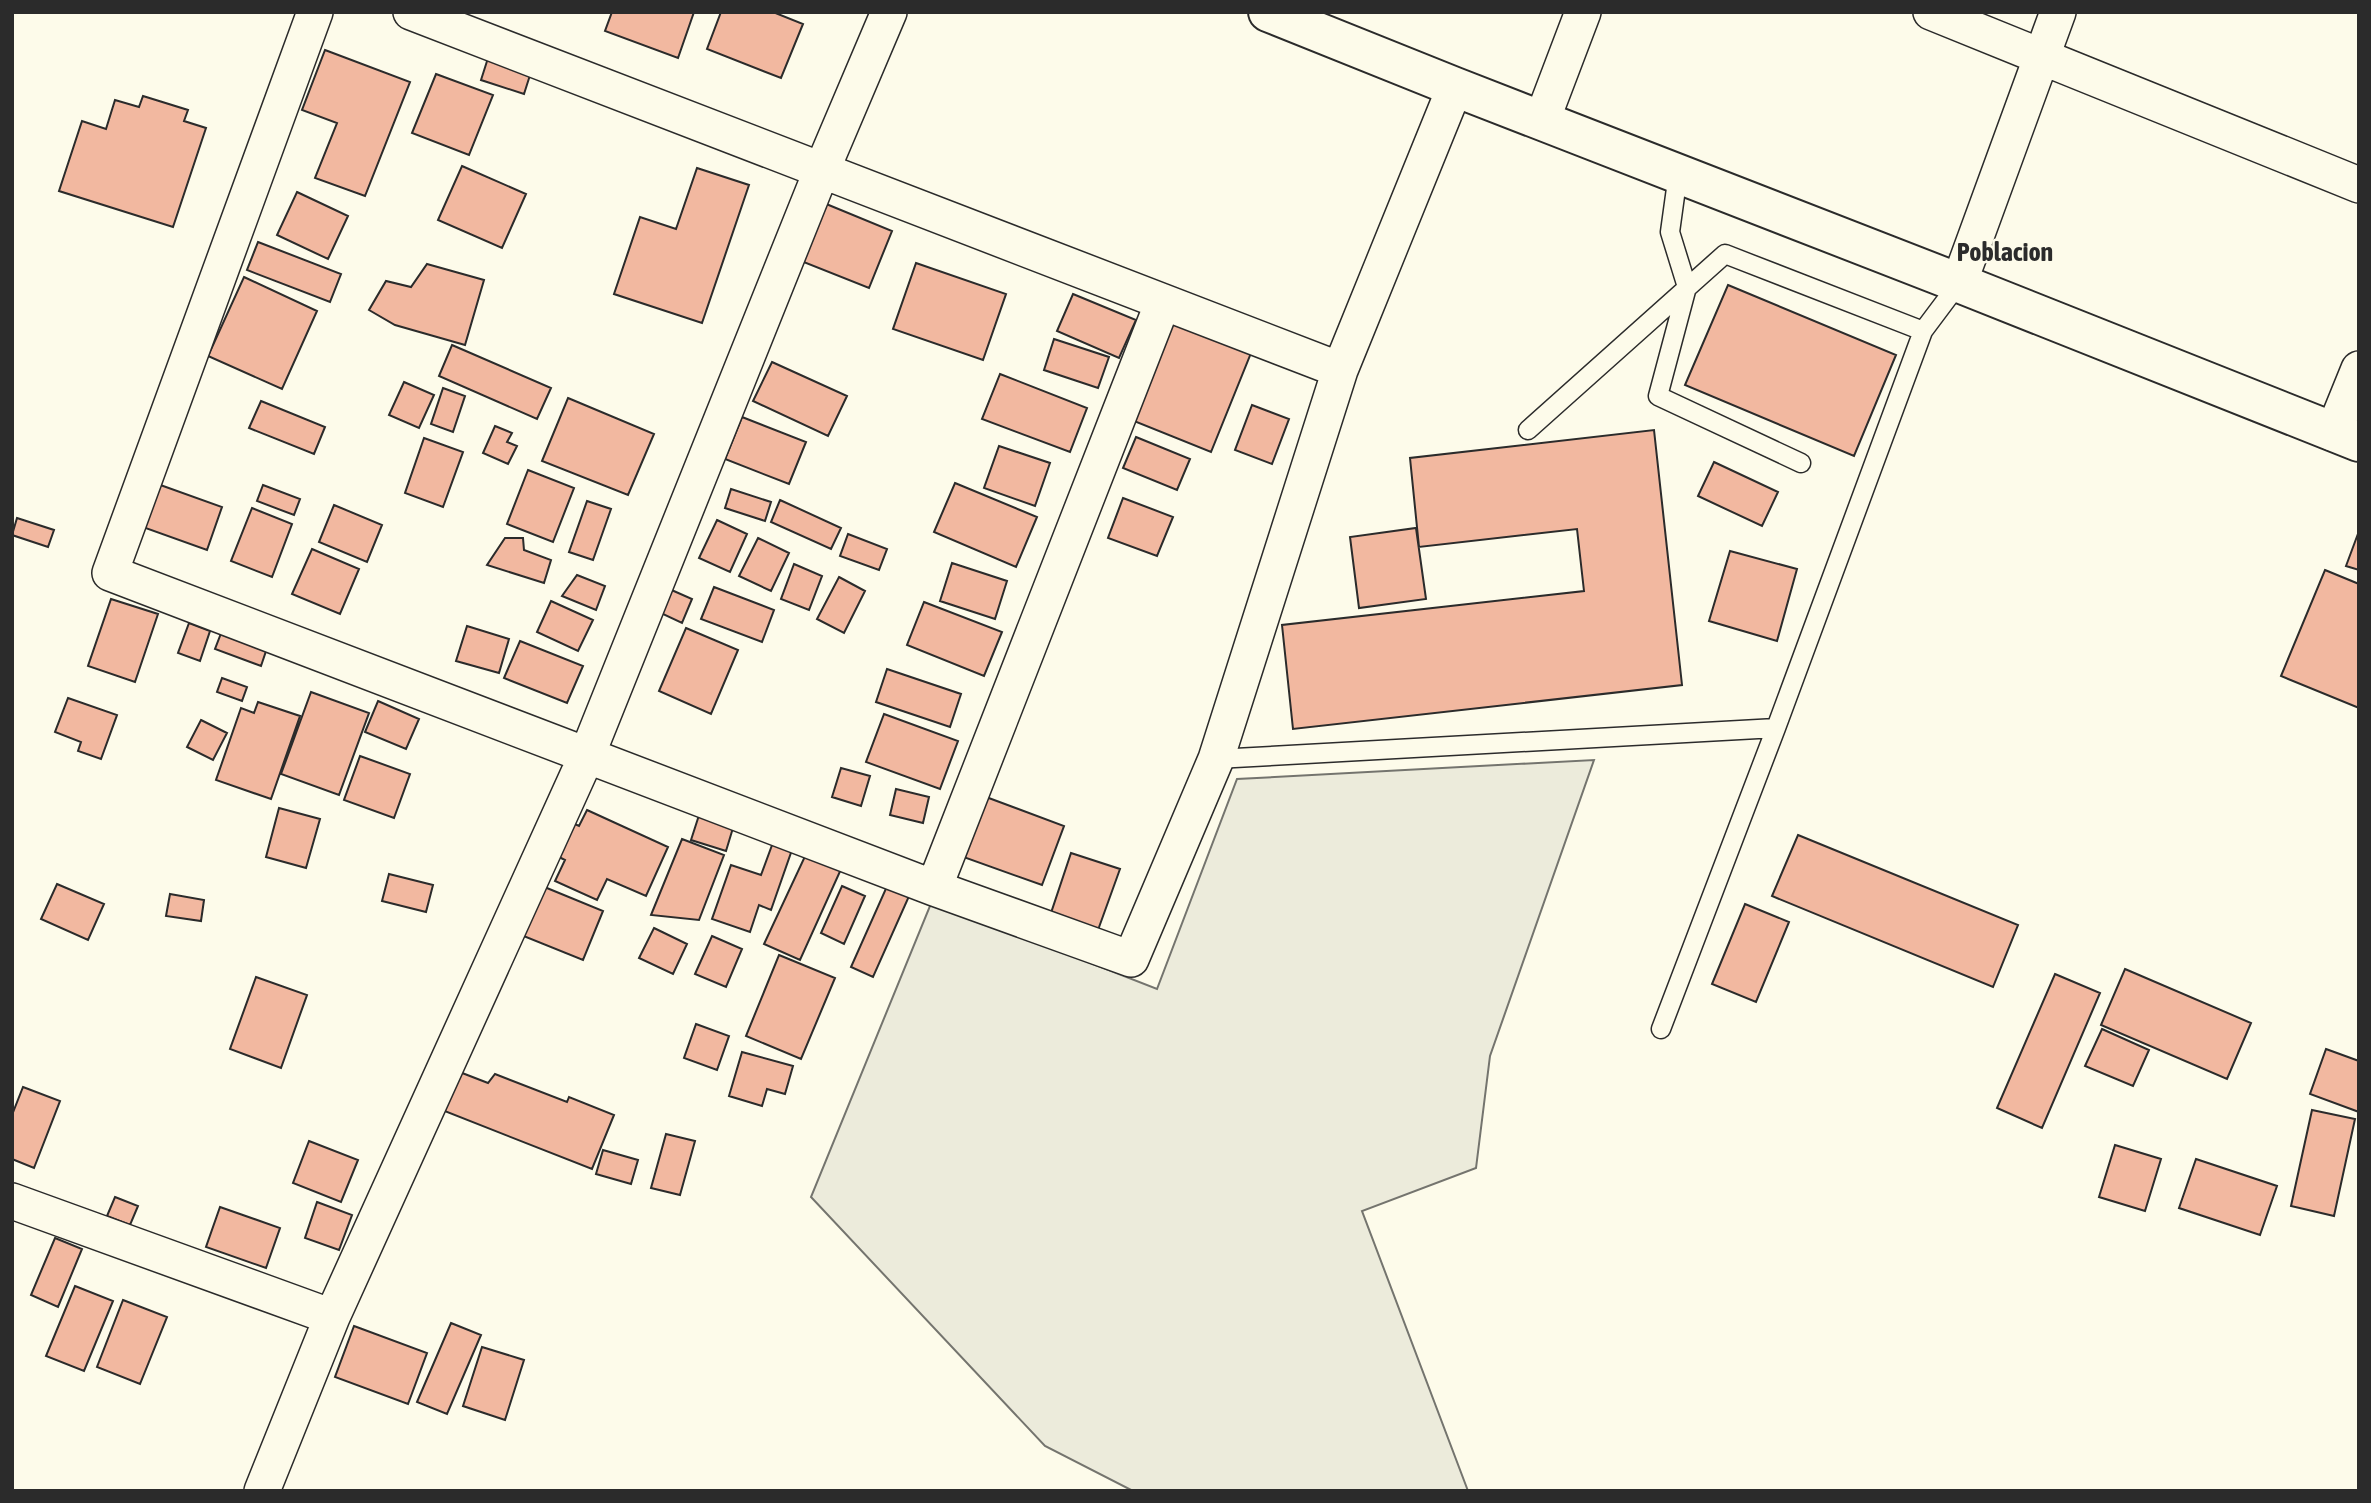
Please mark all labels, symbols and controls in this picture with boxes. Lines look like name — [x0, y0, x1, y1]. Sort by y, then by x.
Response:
district label: Poblacion — [1957, 237, 2053, 267]

